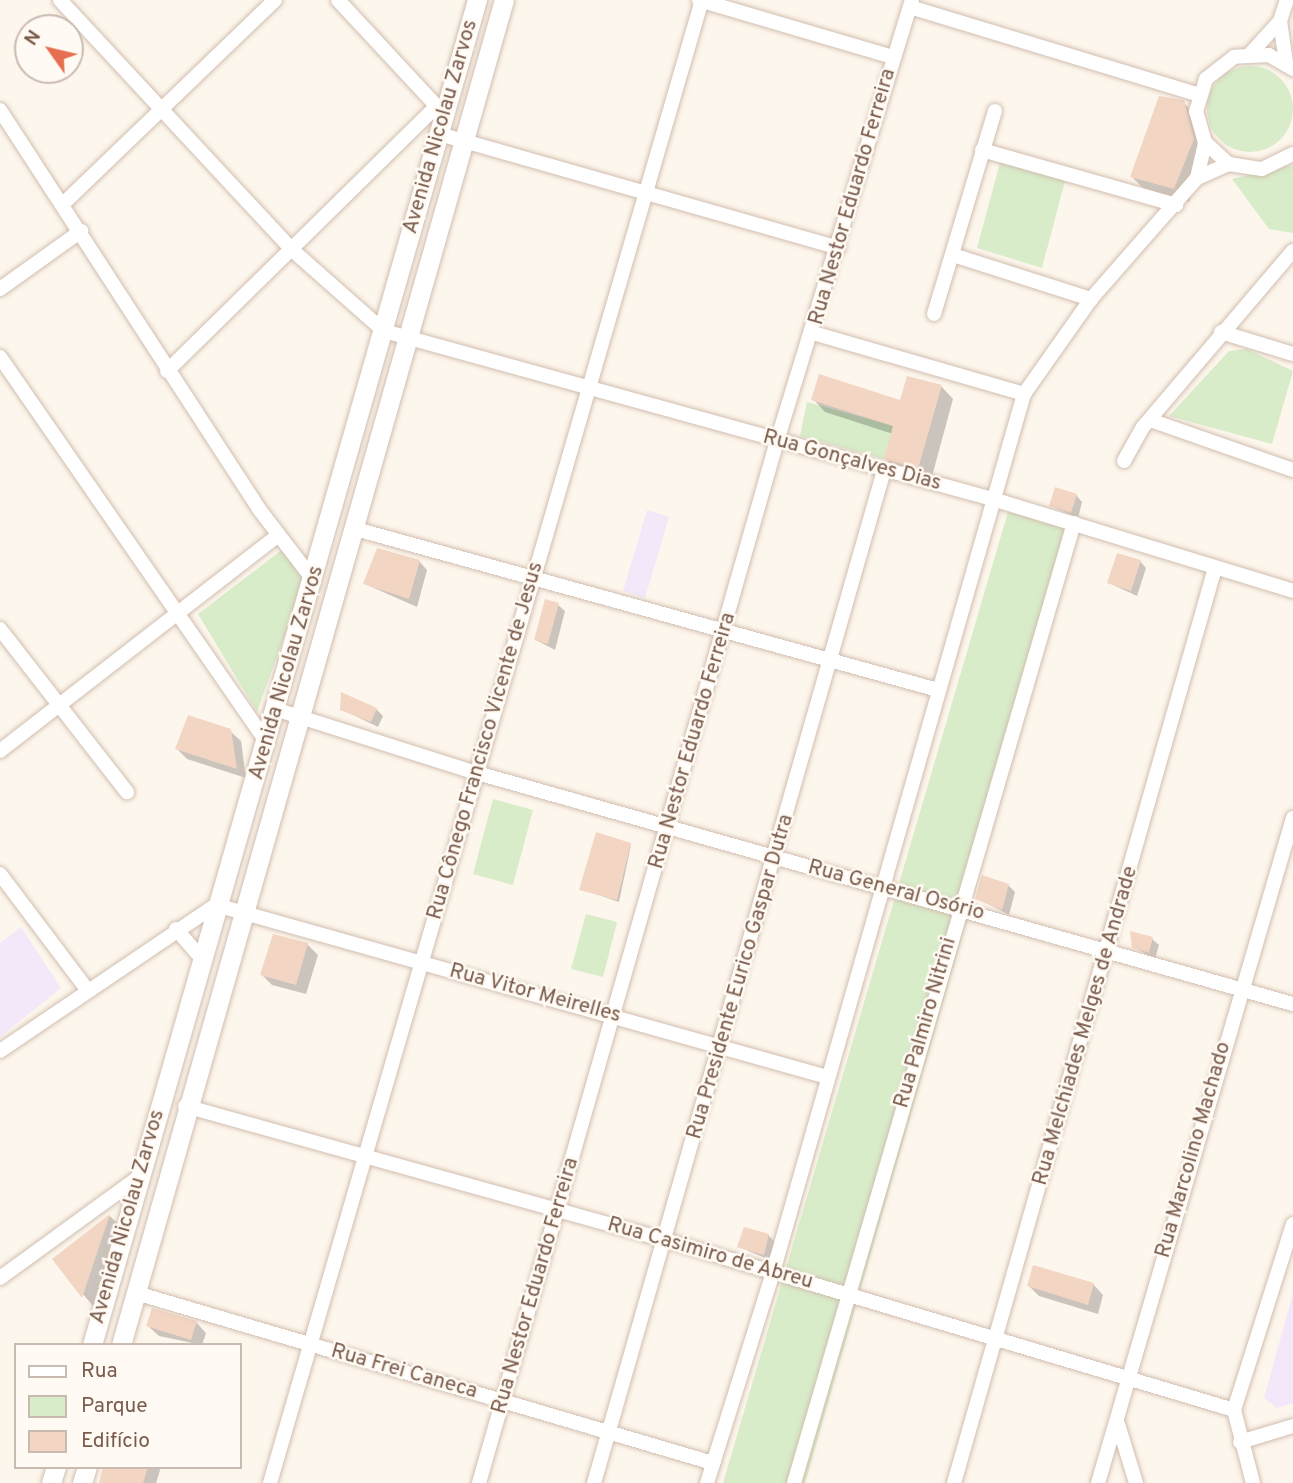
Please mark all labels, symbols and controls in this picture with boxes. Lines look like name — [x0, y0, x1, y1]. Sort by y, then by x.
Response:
north arrow — [14, 14, 84, 84]
street label: Avenida Nicolau Zarvos — [398, 17, 484, 237]
text: N — [19, 26, 47, 51]
street label: Rua Nestor Eduardo Ferreira — [804, 66, 902, 328]
street label: Rua Gonçalves Dias — [760, 425, 944, 497]
street label: Rua Cônego Francisco Vicente de Jesus — [423, 559, 549, 923]
street label: Avenida Nicolau Zarvos — [244, 563, 330, 783]
street label: Rua Nestor Eduardo Ferreira — [644, 610, 742, 872]
street label: Rua Presidente Eurico Gaspar Dutra — [682, 812, 800, 1142]
street label: Rua General Osório — [805, 855, 987, 927]
street label: Rua Melchiades Melges de Andrade — [1028, 863, 1144, 1189]
street label: Rua Palmiro Nitrini — [890, 935, 962, 1111]
street label: Rua Vitor Meirelles — [446, 959, 624, 1029]
street label: Rua Marcolino Machado — [1151, 1039, 1237, 1261]
street label: Avenida Nicolau Zarvos — [85, 1107, 171, 1327]
street label: Rua Nestor Eduardo Ferreira — [487, 1155, 585, 1417]
street label: Rua Casimiro de Abreu — [604, 1212, 816, 1296]
street label: Rua Frei Caneca — [328, 1339, 480, 1405]
legend — [14, 1343, 242, 1469]
text: Rua — [81, 1358, 118, 1385]
text: Parque — [81, 1393, 148, 1420]
text: Edifício — [81, 1428, 150, 1455]

